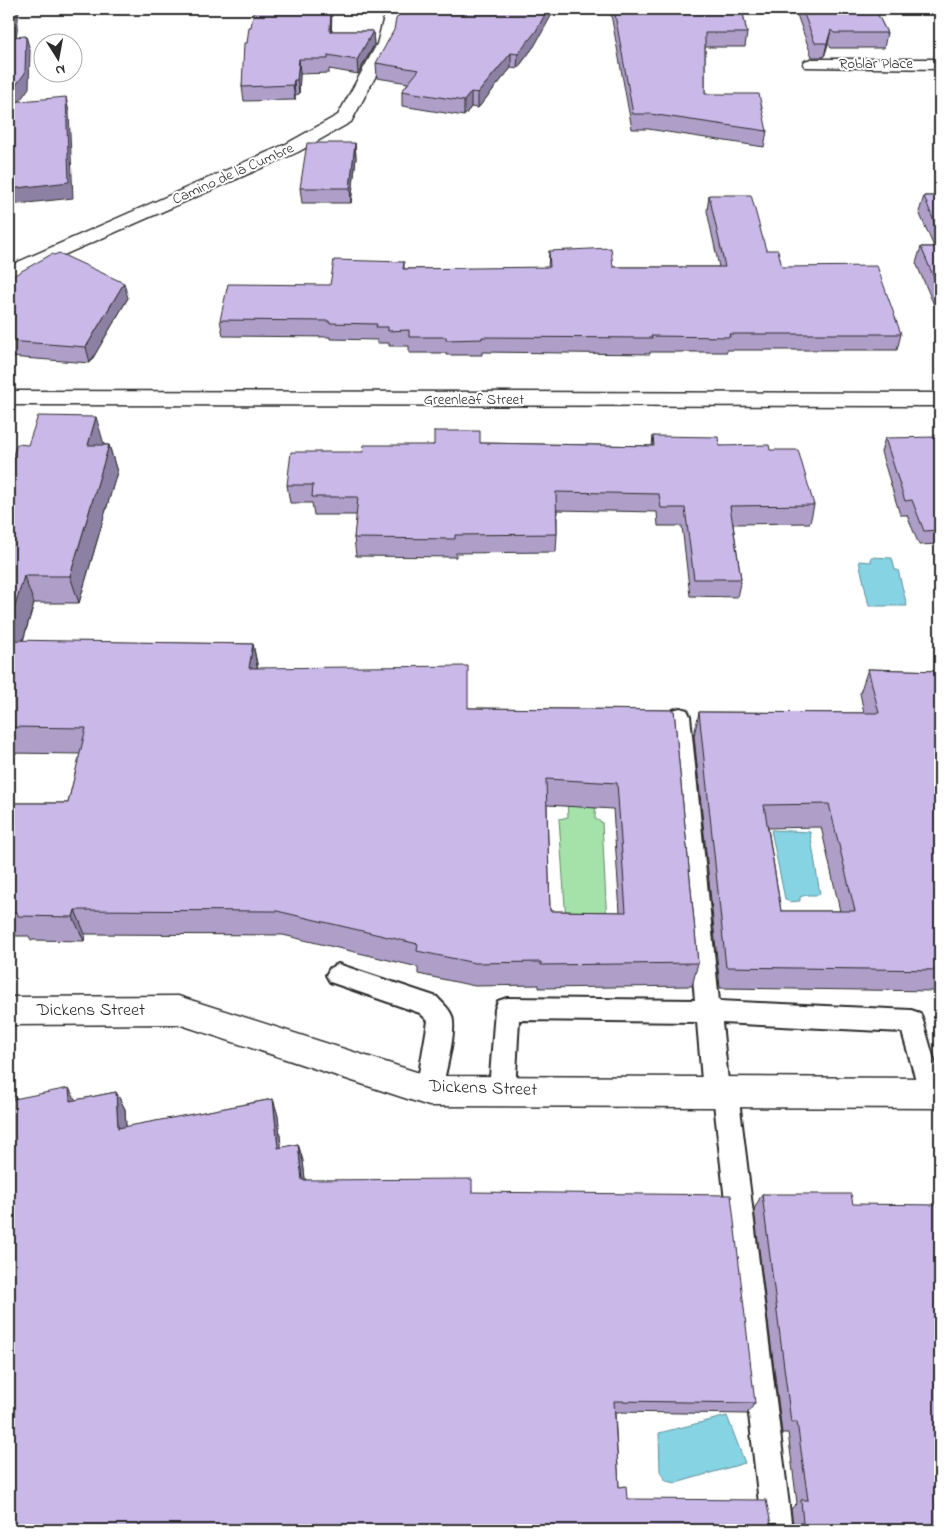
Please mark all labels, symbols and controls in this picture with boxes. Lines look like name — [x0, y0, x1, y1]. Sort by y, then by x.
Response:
north arrow — [32, 32, 82, 82]
street label: Roblar Place — [839, 53, 913, 75]
text: N — [54, 58, 67, 80]
street label: Camino de la Cumbre — [169, 137, 297, 211]
street label: Greenleaf Street — [424, 389, 524, 411]
street label: Dickens Street — [36, 998, 145, 1024]
street label: Dickens Street — [427, 1074, 538, 1104]

